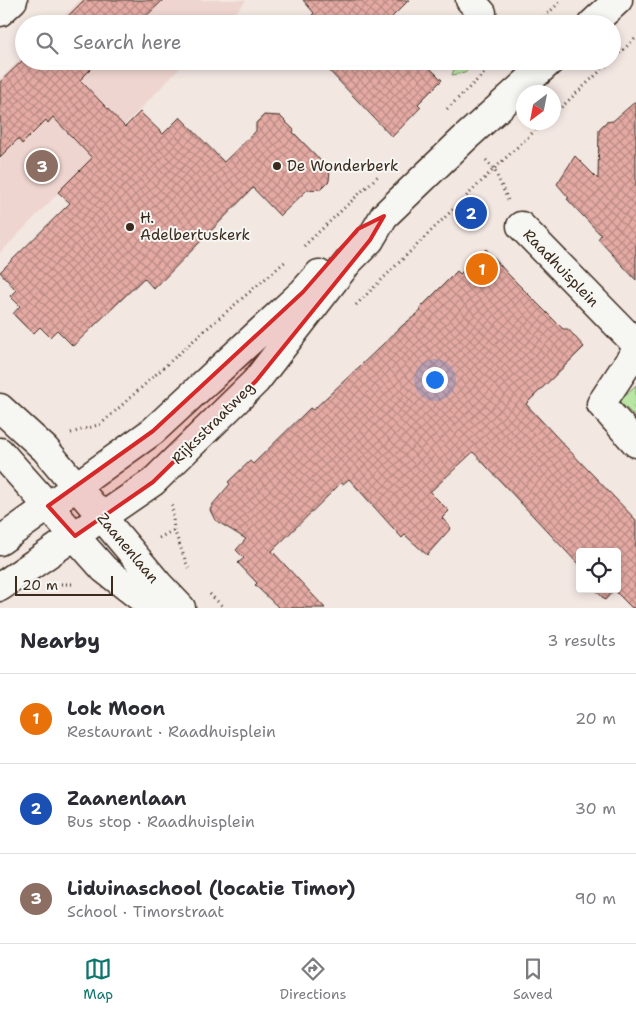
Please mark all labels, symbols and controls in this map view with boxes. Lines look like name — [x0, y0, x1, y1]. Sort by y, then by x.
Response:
search box — [15, 15, 621, 70]
icon: search — [33, 29, 61, 57]
text: Search here — [73, 30, 182, 55]
north arrow — [516, 85, 561, 130]
pin: 3 — [26, 147, 58, 185]
place label: De Wonderberk — [287, 156, 399, 176]
marker: De Wonderberk — [271, 160, 283, 172]
pin: 2 — [455, 194, 487, 232]
place label: H. Adelbertuskerk — [140, 208, 250, 245]
marker: H. Adelbertuskerk — [124, 221, 136, 233]
street label: Raadhuisplein — [519, 225, 603, 311]
pin: 1 — [466, 250, 498, 288]
your location — [422, 367, 448, 393]
street label: Rijksstraatweg — [167, 377, 259, 469]
street label: Zaanenlaan — [93, 509, 163, 587]
map controls — [576, 548, 621, 593]
button: locate — [576, 548, 621, 593]
scale bar — [15, 573, 112, 596]
text: 20 m — [22, 576, 58, 594]
text: Nearby — [20, 627, 100, 655]
text: 3 results — [547, 630, 616, 651]
text: Lok Moon — [67, 696, 165, 721]
text: 1 — [32, 708, 40, 729]
text: 20 m — [575, 708, 616, 729]
text: Restaurant · Raadhuisplein — [67, 721, 276, 742]
text: Zaanenlaan — [67, 786, 187, 811]
text: 2 — [30, 798, 42, 819]
text: 30 m — [575, 798, 616, 819]
text: Bus stop · Raadhuisplein — [67, 811, 255, 832]
text: Liduinaschool (locatie Timor) — [67, 876, 356, 901]
text: 3 — [30, 888, 42, 909]
text: 90 m — [575, 888, 616, 909]
text: School · Timorstraat — [67, 901, 224, 922]
tab: Map — [83, 955, 113, 1003]
tab: Directions — [280, 955, 347, 1003]
tab: Saved — [513, 955, 553, 1003]

